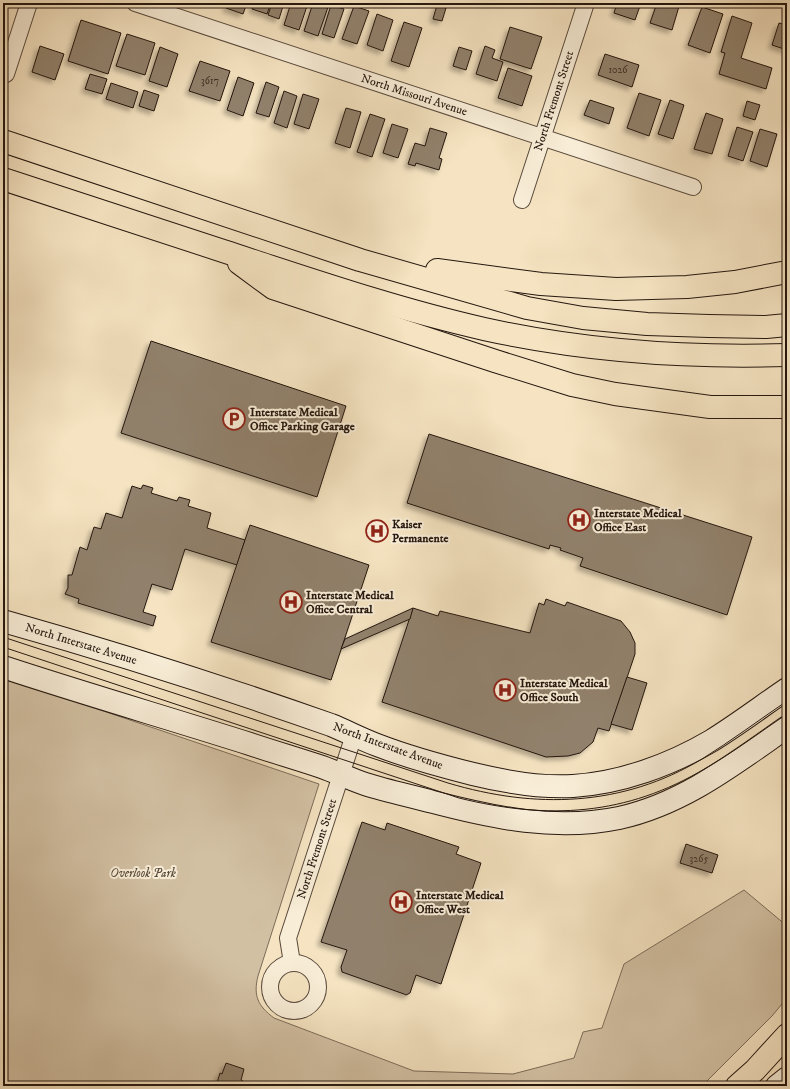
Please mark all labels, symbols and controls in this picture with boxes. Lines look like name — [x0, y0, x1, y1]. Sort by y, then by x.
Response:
street label: North Fremont Street — [531, 49, 577, 153]
house number: 1026 — [608, 64, 628, 76]
street label: North Missouri Avenue — [359, 71, 469, 119]
house number: 3617 — [201, 75, 219, 87]
place label: Interstate Medical Office Parking Garage — [250, 405, 355, 434]
parking icon: Interstate Medical Office Parking Garage — [221, 406, 247, 432]
place label: Interstate Medical Office East — [594, 506, 682, 535]
hospital icon: Interstate Medical Office East — [566, 507, 592, 533]
place label: Kaiser Permanente — [392, 517, 449, 546]
hospital icon: Kaiser Permanente — [364, 518, 390, 544]
place label: Interstate Medical Office Central — [306, 588, 394, 617]
hospital icon: Interstate Medical Office Central — [278, 589, 304, 615]
street label: North Interstate Avenue — [23, 620, 139, 668]
place label: Interstate Medical Office South — [520, 676, 608, 705]
hospital icon: Interstate Medical Office South — [492, 677, 518, 703]
street label: North Interstate Avenue — [331, 719, 445, 773]
street label: North Fremont Street — [294, 797, 340, 901]
house number: 3265 — [690, 853, 708, 865]
park label: Overlook Park — [110, 866, 176, 881]
place label: Interstate Medical Office West — [416, 888, 504, 917]
hospital icon: Interstate Medical Office West — [388, 889, 414, 915]

